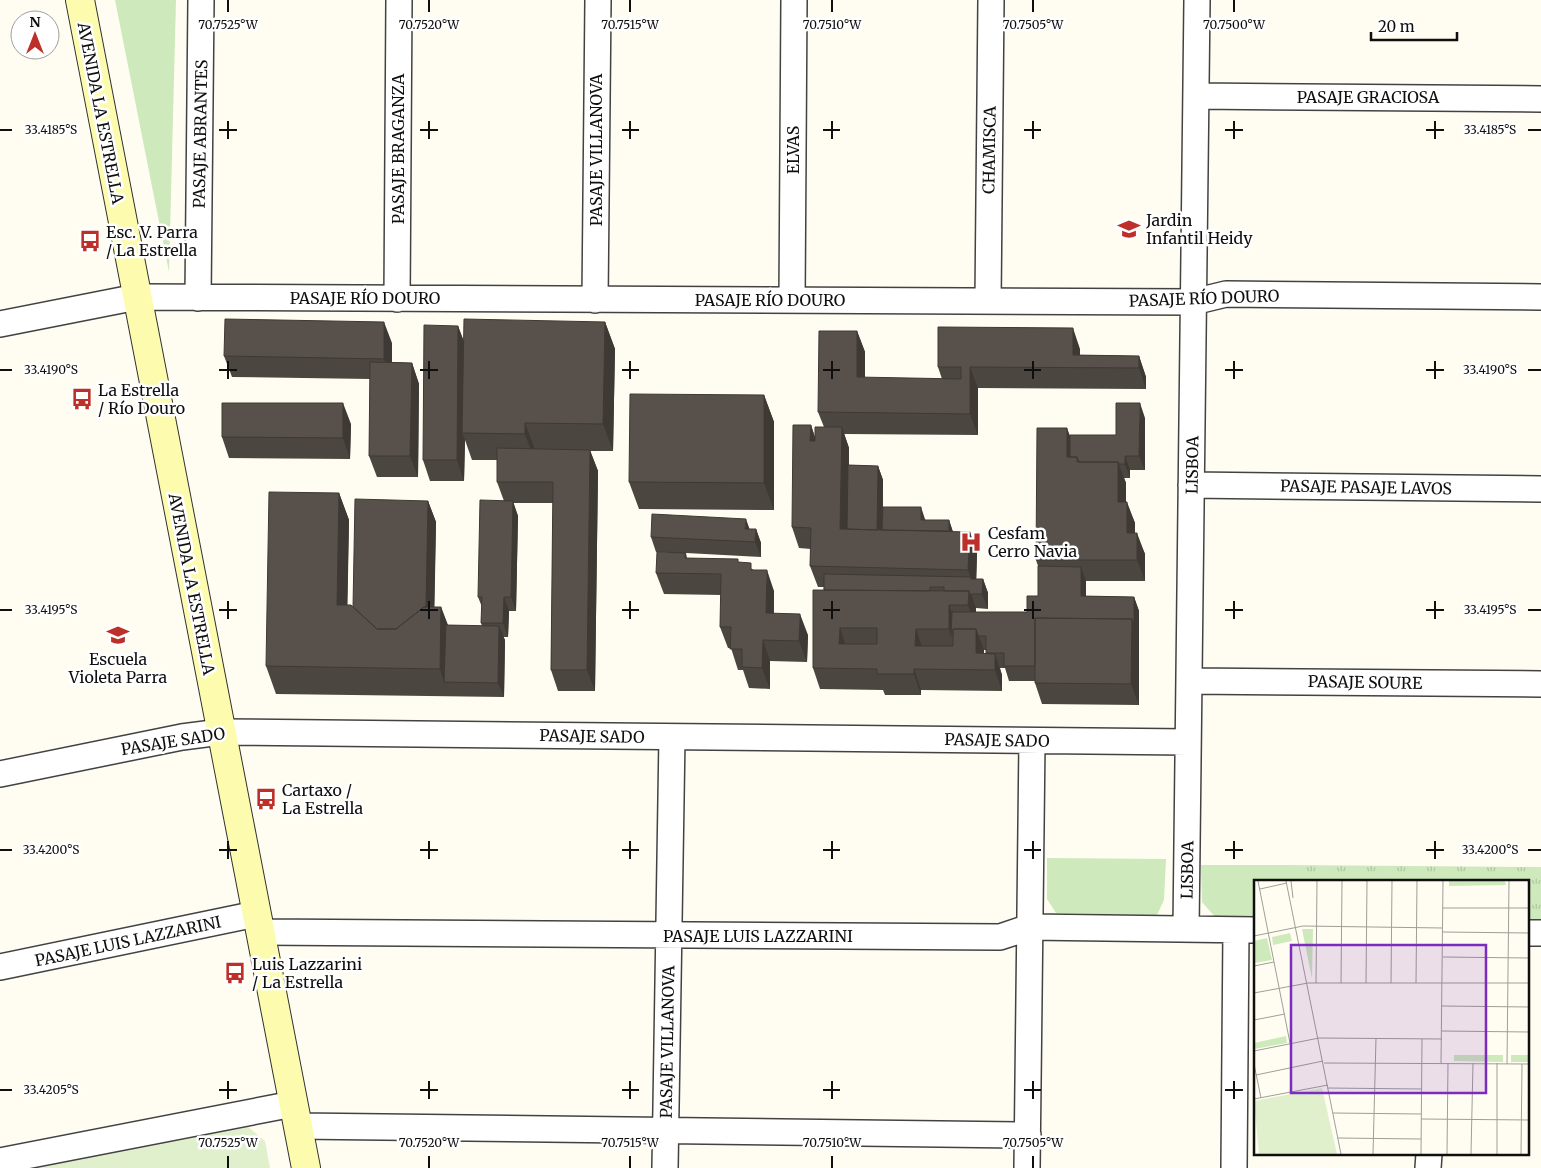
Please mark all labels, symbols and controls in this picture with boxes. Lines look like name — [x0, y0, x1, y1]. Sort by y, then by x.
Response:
north arrow — [10, 10, 60, 60]
scale bar — [1371, 10, 1457, 42]
text: N — [29, 13, 41, 31]
text: 70.7525°W — [198, 17, 259, 32]
text: 70.7520°W — [399, 17, 460, 32]
text: 70.7515°W — [601, 17, 660, 32]
text: 70.7510°W — [803, 17, 862, 32]
text: 70.7505°W — [1003, 17, 1064, 32]
text: 70.7500°W — [1203, 17, 1266, 32]
text: 20 m — [1378, 17, 1415, 36]
street label: AVENIDA LA ESTRELLA — [73, 19, 129, 206]
street label: PASAJE ABRANTES — [189, 59, 211, 209]
street label: PASAJE BRAGANZA — [388, 73, 408, 224]
street label: PASAJE VILLANOVA — [586, 73, 606, 226]
street label: PASAJE GRACIOSA — [1297, 87, 1440, 107]
street label: CHAMISCA — [978, 105, 1000, 194]
text: 33.4185°S — [25, 122, 77, 137]
text: 33.4185°S — [1464, 122, 1516, 137]
street label: ELVAS — [783, 126, 803, 174]
place label: Jardin Infantil Heidy — [1145, 210, 1253, 248]
school or university icon: Jardin Infantil Heidy — [1116, 216, 1142, 242]
place label: Esc. V. Parra / La Estrella — [106, 222, 198, 260]
bus stop icon: Esc. V. Parra / La Estrella — [77, 228, 103, 254]
street label: PASAJE RÍO DOURO — [1128, 285, 1280, 311]
street label: PASAJE RÍO DOURO — [290, 288, 441, 308]
street label: PASAJE RÍO DOURO — [695, 290, 846, 310]
text: 33.4190°S — [24, 362, 78, 377]
text: 33.4190°S — [1463, 362, 1517, 377]
place label: La Estrella / Río Douro — [98, 380, 185, 418]
bus stop icon: La Estrella / Río Douro — [69, 386, 95, 412]
street label: LISBOA — [1181, 435, 1203, 494]
street label: PASAJE PASAJE LAVOS — [1280, 476, 1452, 498]
street label: AVENIDA LA ESTRELLA — [164, 490, 220, 677]
place label: Cesfam Cerro Navia — [988, 523, 1078, 561]
hospital icon: Cesfam Cerro Navia — [958, 529, 984, 555]
text: 33.4195°S — [25, 602, 77, 617]
text: 33.4195°S — [1464, 602, 1516, 617]
school or university icon: Escuela Violeta Parra — [105, 622, 131, 648]
place label: Escuela Violeta Parra — [68, 649, 168, 687]
street label: PASAJE SOURE — [1308, 671, 1423, 693]
street label: PASAJE SADO — [120, 723, 227, 759]
street label: PASAJE SADO — [539, 725, 645, 747]
street label: PASAJE SADO — [944, 729, 1050, 751]
place label: Cartaxo / La Estrella — [282, 780, 363, 818]
bus stop icon: Cartaxo / La Estrella — [253, 786, 279, 812]
street label: LISBOA — [1176, 840, 1198, 899]
text: 33.4200°S — [23, 842, 79, 857]
text: 33.4200°S — [1462, 842, 1518, 857]
inset map — [1254, 880, 1528, 1156]
street label: PASAJE LUIS LAZZARINI — [33, 911, 223, 971]
street label: PASAJE LUIS LAZZARINI — [663, 926, 853, 946]
place label: Luis Lazzarini / La Estrella — [252, 954, 362, 992]
bus stop icon: Luis Lazzarini / La Estrella — [222, 960, 248, 986]
street label: PASAJE VILLANOVA — [656, 965, 678, 1119]
text: 33.4205°S — [23, 1082, 79, 1097]
text: 70.7525°W — [198, 1135, 259, 1150]
text: 70.7520°W — [399, 1135, 460, 1150]
text: 70.7515°W — [601, 1135, 660, 1150]
text: 70.7510°W — [803, 1135, 862, 1150]
text: 70.7505°W — [1003, 1135, 1064, 1150]

